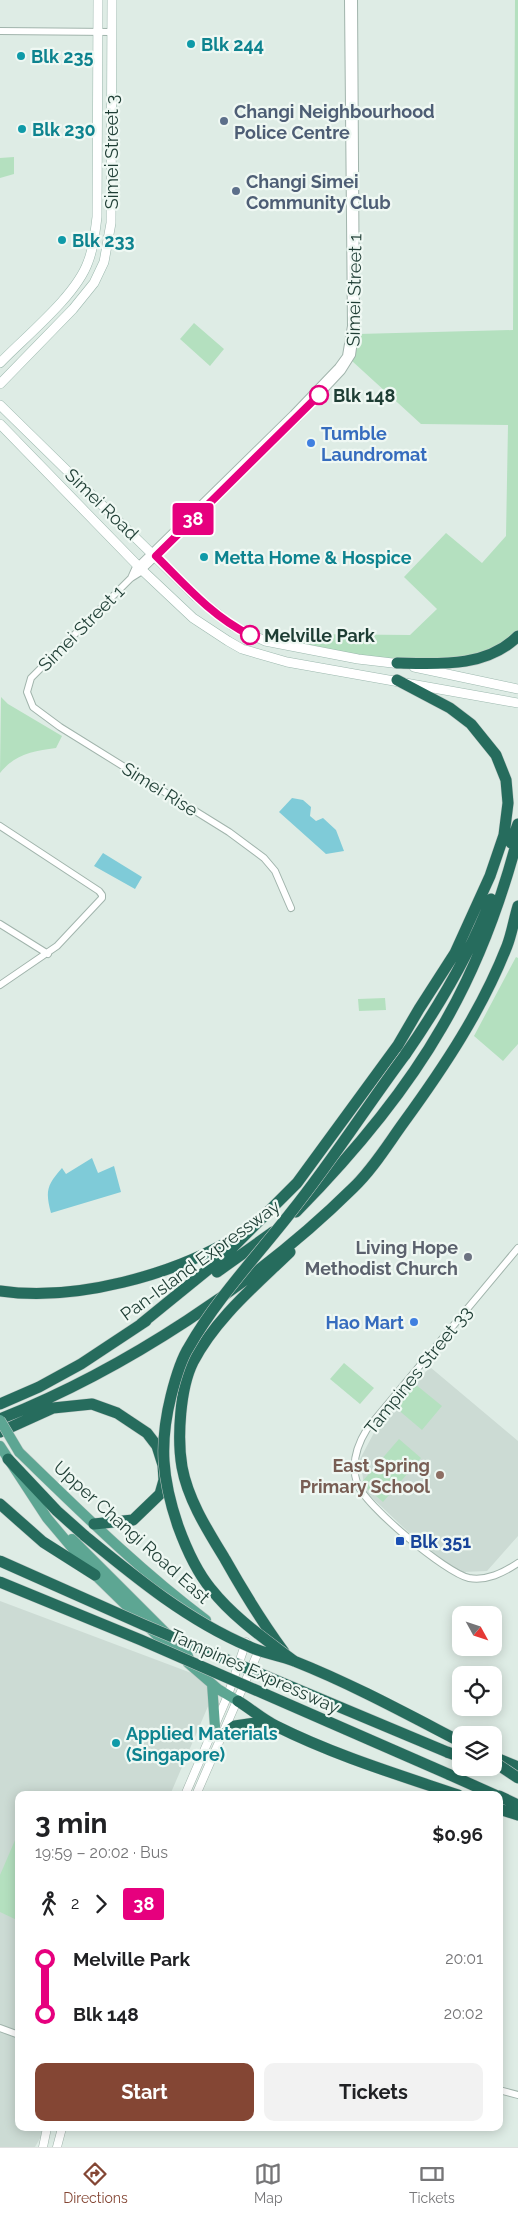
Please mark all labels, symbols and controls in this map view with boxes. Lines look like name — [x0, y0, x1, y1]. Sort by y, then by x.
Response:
place label: Blk 244 — [201, 34, 264, 55]
marker: Blk 244 — [185, 38, 197, 50]
place label: Blk 235 — [31, 46, 94, 67]
marker: Blk 235 — [15, 50, 27, 62]
street label: Simei Street 3 — [101, 95, 122, 209]
place label: Changi Neighbourhood Police Centre — [234, 101, 435, 143]
marker: Changi Neighbourhood Police Centre — [218, 115, 230, 127]
place label: Blk 230 — [32, 119, 96, 140]
marker: Blk 230 — [16, 123, 28, 135]
place label: Changi Simei Community Club — [246, 171, 391, 213]
marker: Changi Simei Community Club — [230, 185, 242, 197]
place label: Blk 233 — [72, 230, 135, 251]
street label: Simei Street 1 — [343, 233, 365, 347]
marker: Blk 233 — [56, 234, 68, 246]
marker: Blk 148 — [309, 385, 329, 405]
place label: Blk 148 — [333, 385, 395, 406]
place label: Tumble Laundromat — [321, 423, 427, 465]
marker: Tumble Laundromat — [305, 437, 317, 449]
street label: Simei Road — [61, 464, 143, 544]
line badge: 38 — [170, 503, 216, 535]
text: 38 — [183, 508, 203, 529]
place label: Metta Home & Hospice — [214, 547, 412, 568]
marker: Metta Home & Hospice — [198, 551, 210, 563]
street label: Simei Street 1 — [34, 581, 128, 675]
marker: Melville Park — [240, 625, 260, 645]
place label: Melville Park — [264, 625, 376, 646]
street label: Simei Rise — [118, 757, 202, 821]
street label: Pan-Island Expressway — [116, 1195, 284, 1325]
place label: Living Hope Methodist Church — [305, 1237, 458, 1279]
marker: Living Hope Methodist Church — [462, 1251, 474, 1263]
street label: Tampines Street 33 — [360, 1302, 476, 1438]
place label: Hao Mart — [325, 1312, 404, 1333]
marker: Hao Mart — [408, 1316, 420, 1328]
place label: East Spring Primary School — [300, 1455, 430, 1497]
street label: Upper Changi Road East — [50, 1456, 214, 1608]
marker: East Spring Primary School — [434, 1469, 446, 1481]
place label: Blk 351 — [410, 1531, 471, 1552]
marker: Blk 351 — [394, 1535, 406, 1547]
north arrow — [452, 1606, 502, 1656]
map controls — [452, 1606, 502, 1776]
street label: Tampines Expressway — [167, 1624, 343, 1718]
button: locate — [452, 1666, 502, 1716]
place label: Applied Materials (Singapore) — [126, 1723, 278, 1765]
button: layers — [452, 1726, 502, 1776]
marker: Applied Materials (Singapore) — [110, 1737, 122, 1749]
text: 3 min — [35, 1807, 107, 1840]
text: $0.96 — [432, 1823, 483, 1845]
text: 19:59 – 20:02 · Bus — [35, 1843, 168, 1862]
icon: walk — [35, 1890, 63, 1918]
icon: forward — [87, 1890, 115, 1918]
text: 38 — [133, 1893, 154, 1914]
text: 2 — [71, 1894, 79, 1913]
text: Melville Park — [73, 1948, 190, 1970]
text: 20:01 — [445, 1949, 483, 1968]
text: Blk 148 — [73, 2003, 139, 2025]
text: 20:02 — [444, 2004, 483, 2023]
button: Start — [35, 2063, 254, 2121]
button: Tickets — [264, 2063, 483, 2121]
tab: Directions — [63, 2160, 128, 2206]
tab: Map — [254, 2160, 283, 2206]
tab: Tickets — [409, 2160, 455, 2206]

